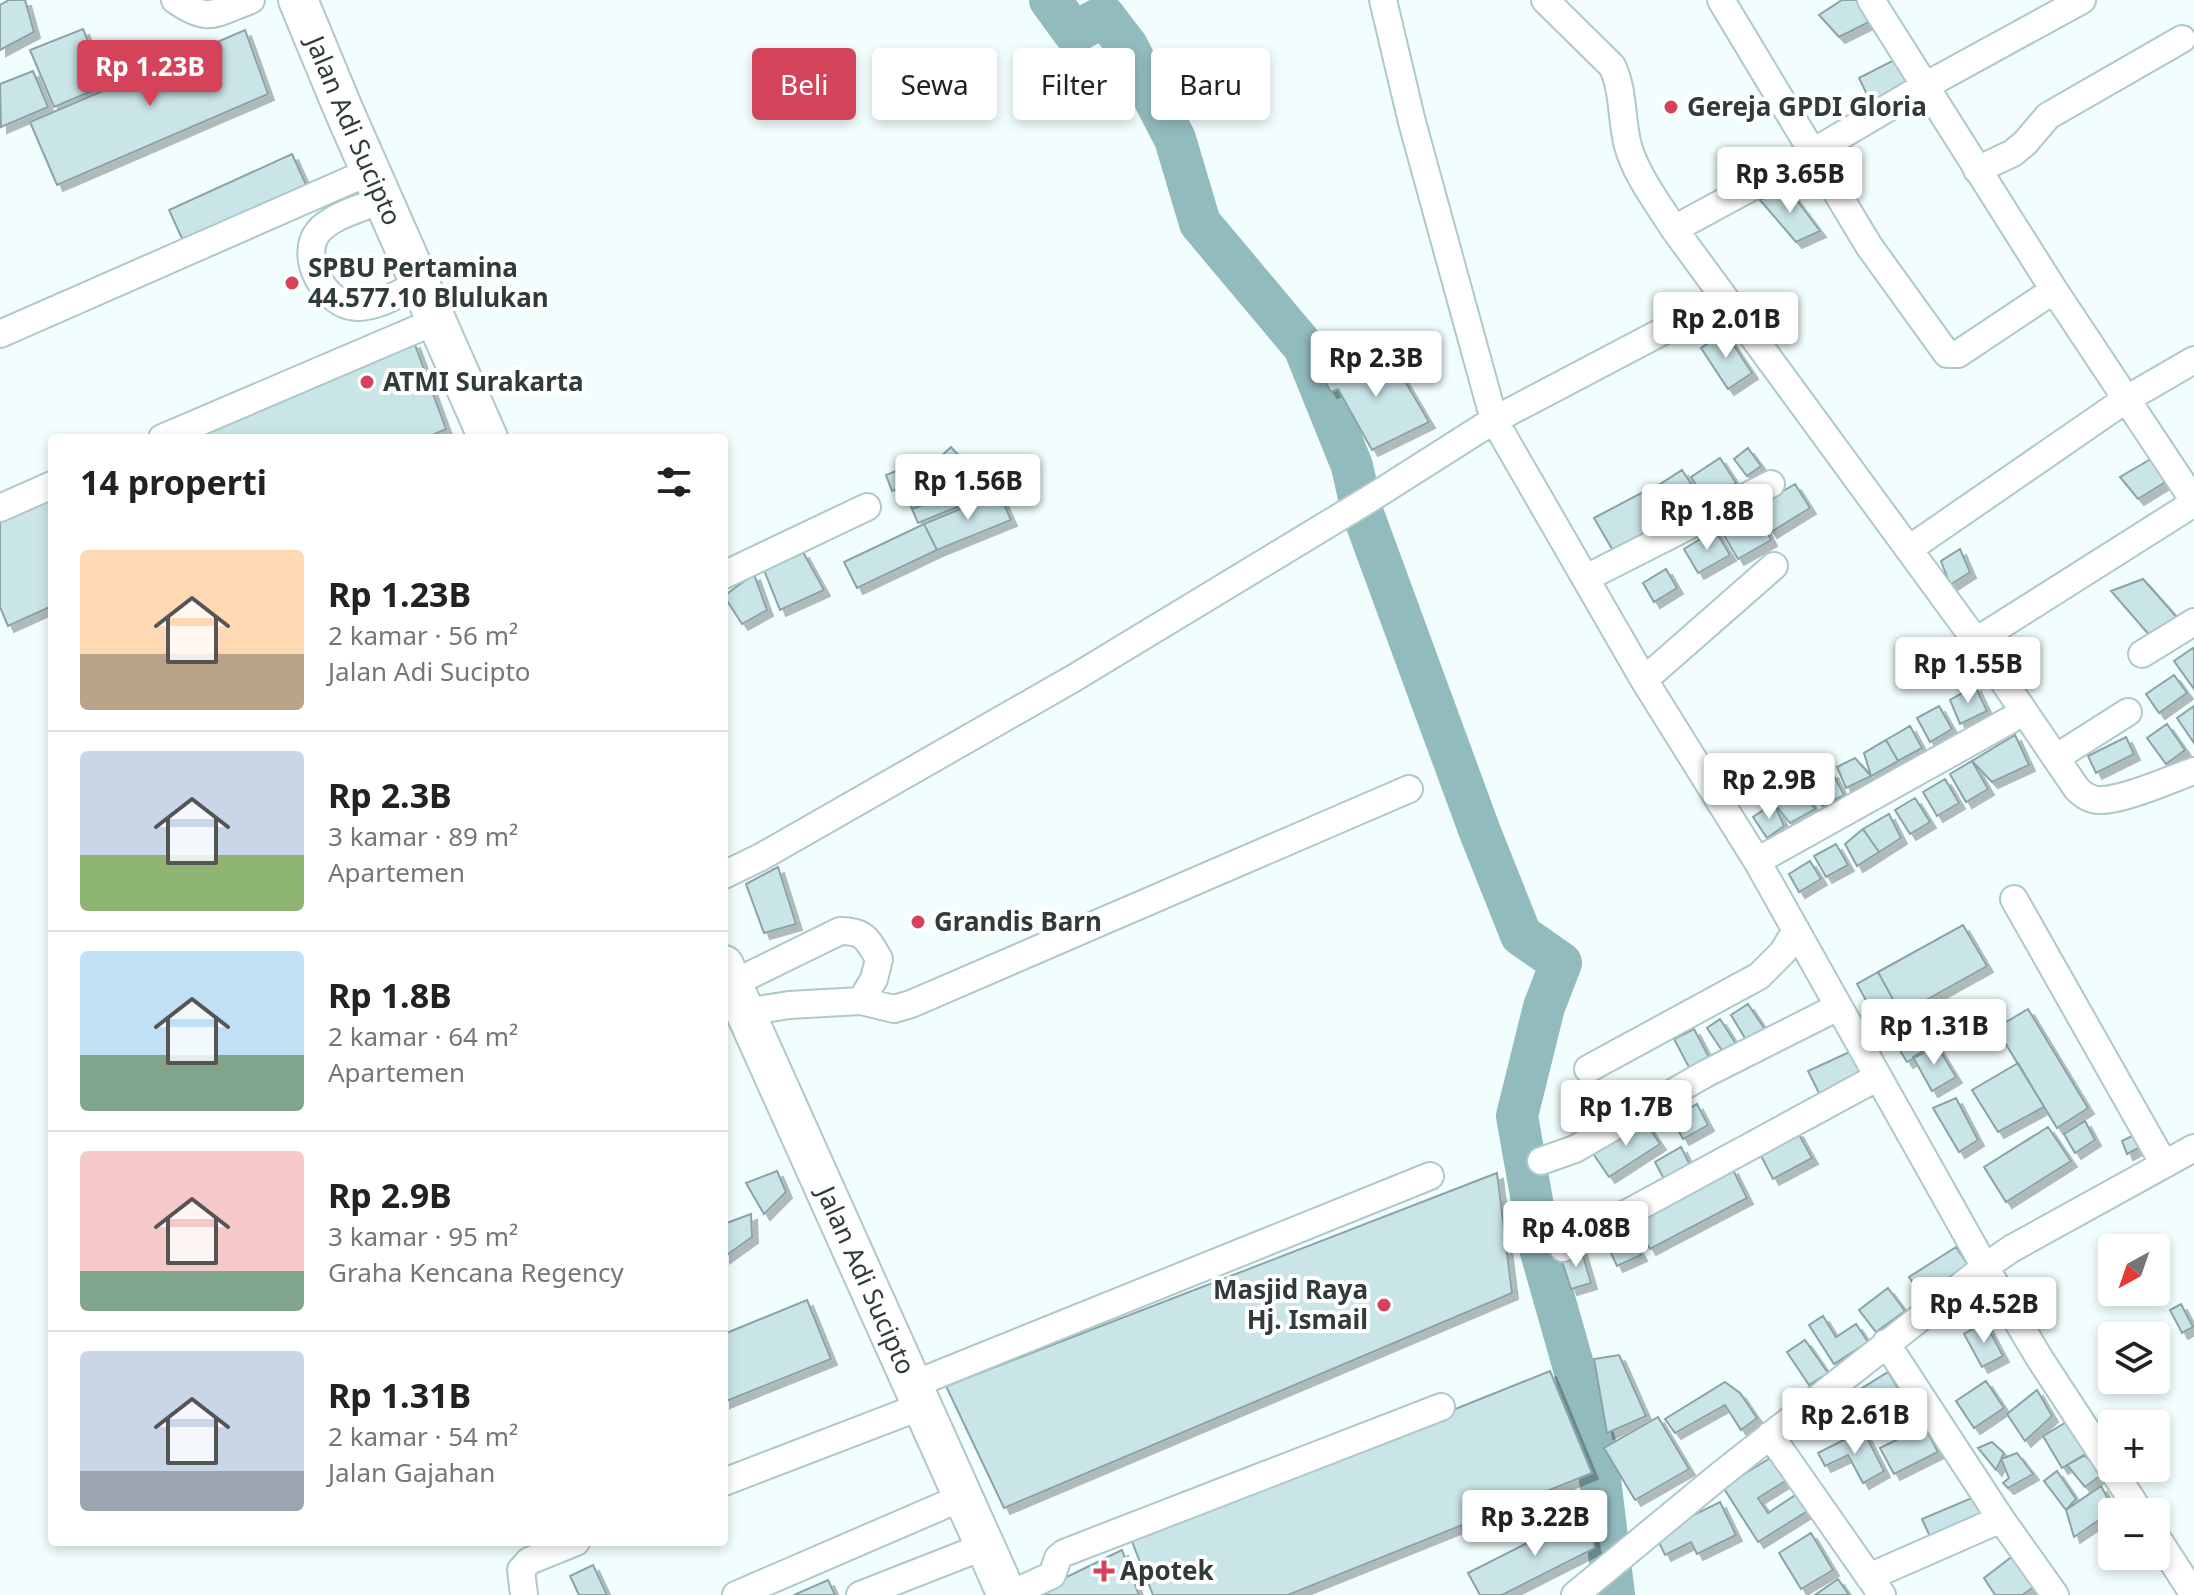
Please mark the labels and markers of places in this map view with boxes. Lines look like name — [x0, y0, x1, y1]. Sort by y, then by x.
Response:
pin: Rp 1.23B — [67, 40, 233, 108]
place label: Gereja GPDI Gloria — [1687, 88, 1927, 124]
marker: Gereja GPDI Gloria — [1662, 98, 1680, 116]
pin: Rp 3.65B — [1707, 147, 1873, 215]
place label: SPBU Pertamina 44.577.10 Blulukan — [308, 249, 549, 315]
marker: SPBU Pertamina 44.577.10 Blulukan — [283, 274, 301, 292]
pin: Rp 2.01B — [1643, 292, 1809, 360]
pin: Rp 2.3B — [1302, 331, 1450, 399]
place label: ATMI Surakarta — [383, 363, 584, 399]
marker: ATMI Surakarta — [358, 373, 376, 391]
pin: Rp 1.56B — [885, 454, 1051, 522]
pin: Rp 1.8B — [1633, 484, 1781, 552]
pin: Rp 1.55B — [1885, 637, 2051, 705]
pin: Rp 2.9B — [1695, 753, 1843, 821]
place label: Grandis Barn — [934, 903, 1102, 939]
marker: Grandis Barn — [909, 913, 927, 931]
pin: Rp 1.31B — [1851, 999, 2017, 1067]
pin: Rp 1.7B — [1552, 1080, 1700, 1148]
pin: Rp 4.08B — [1493, 1201, 1659, 1269]
place label: Masjid Raya Hj. Ismail — [1213, 1271, 1368, 1337]
pin: Rp 4.52B — [1901, 1277, 2067, 1345]
marker: Masjid Raya Hj. Ismail — [1375, 1296, 1393, 1314]
pin: Rp 2.61B — [1772, 1388, 1938, 1456]
pin: Rp 3.22B — [1452, 1490, 1618, 1558]
place label: Apotek — [1120, 1552, 1214, 1588]
marker: Apotek — [1095, 1562, 1113, 1580]

